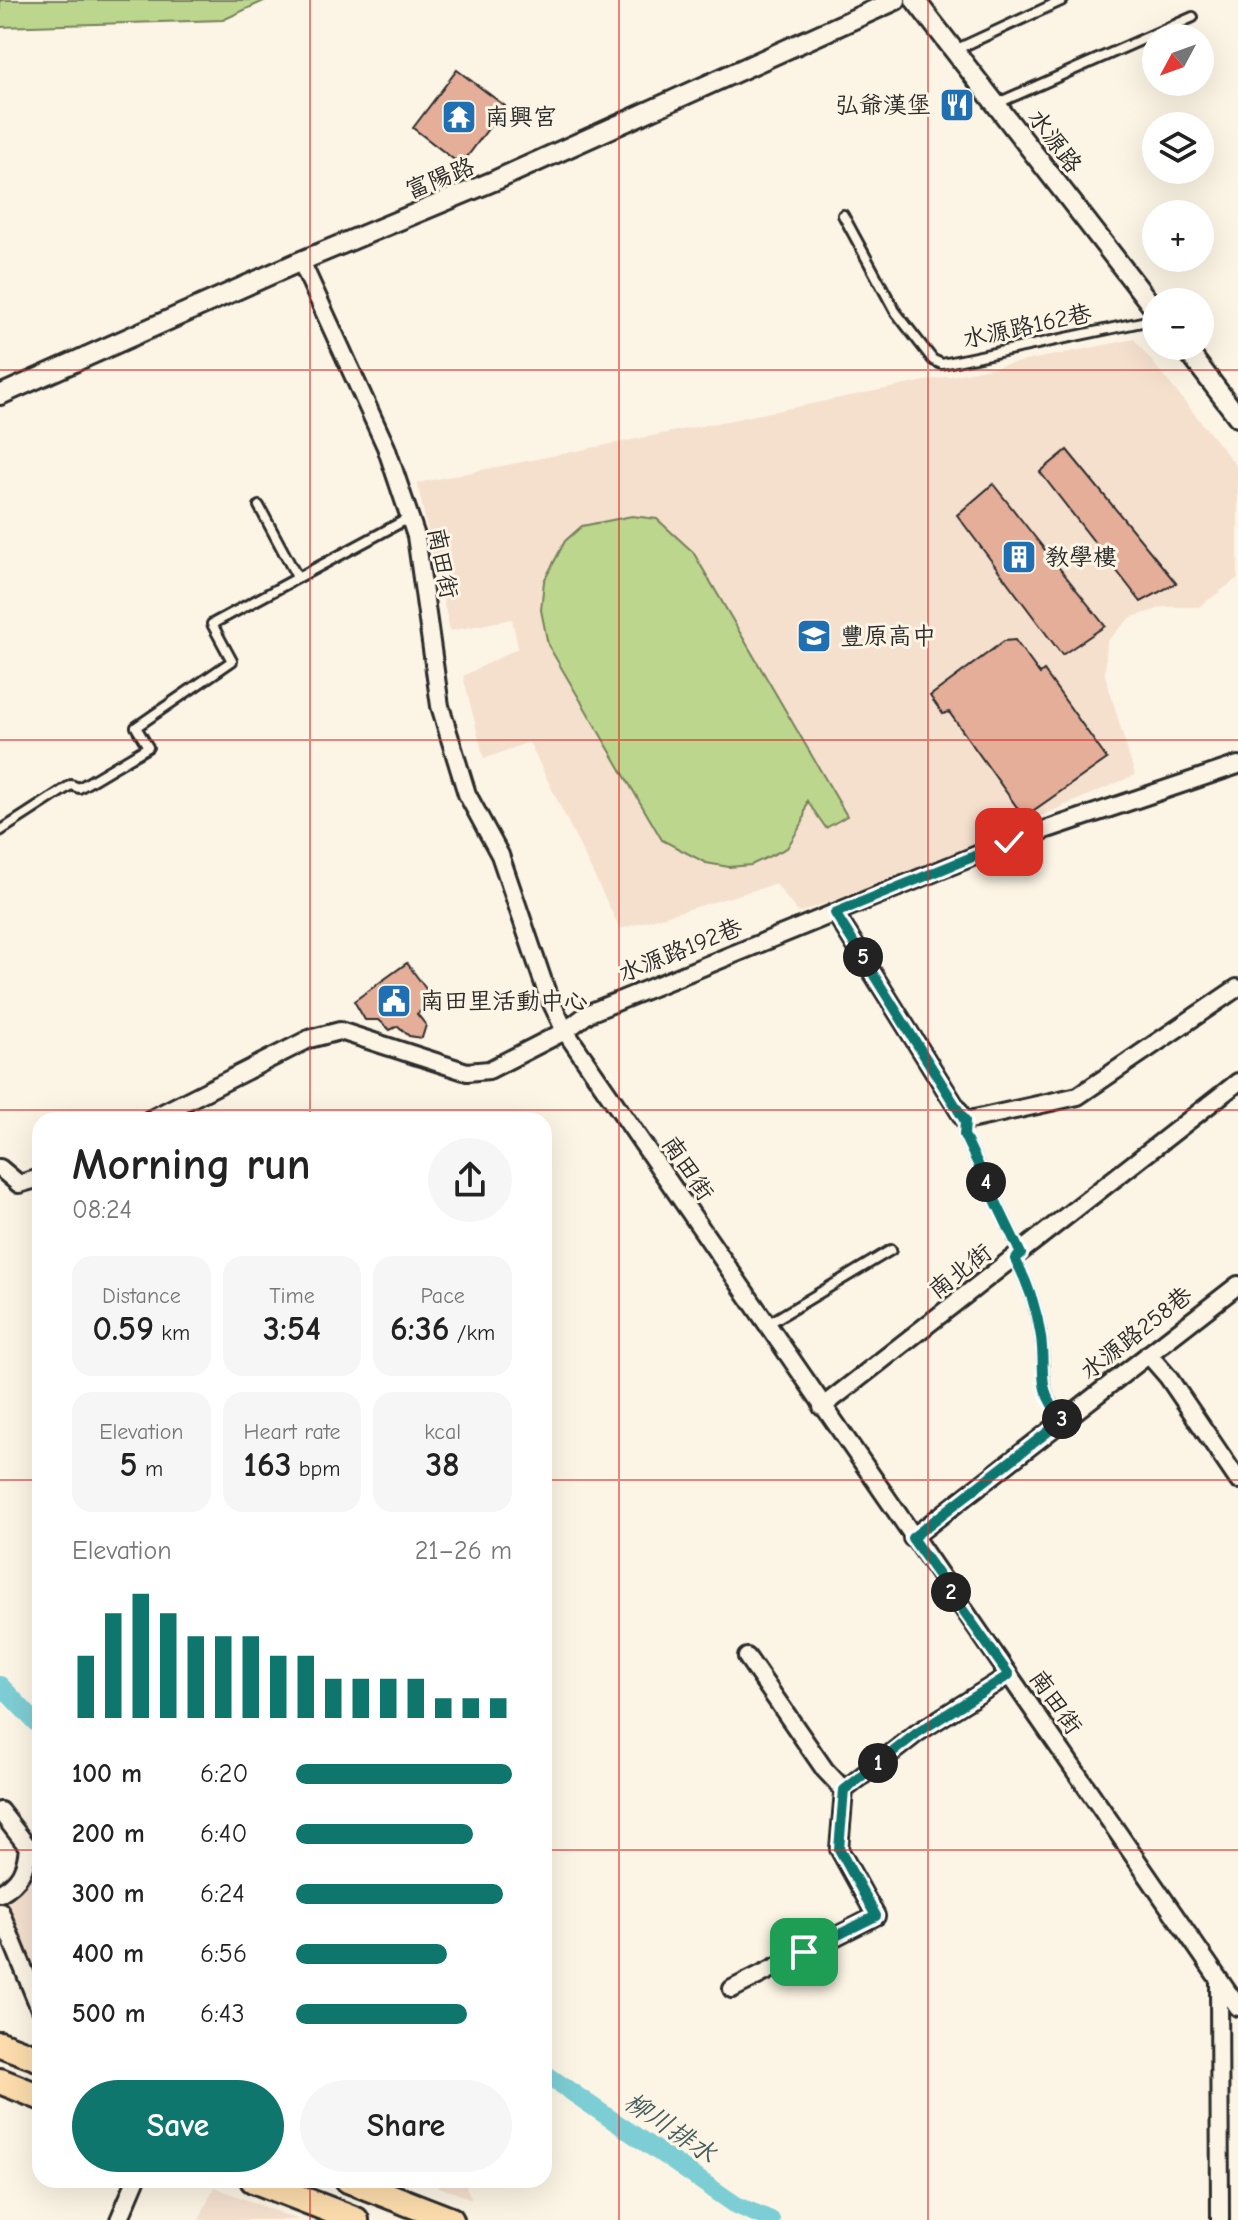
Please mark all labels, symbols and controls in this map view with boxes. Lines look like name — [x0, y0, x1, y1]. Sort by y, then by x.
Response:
north arrow — [1142, 24, 1214, 96]
map controls — [1142, 24, 1214, 360]
restaurant icon: 弘爺漢堡 — [938, 86, 976, 124]
place label: 弘爺漢堡 — [835, 91, 931, 119]
temple icon: 南興宮 — [440, 98, 478, 136]
place label: 南興宮 — [485, 103, 557, 131]
street label: 水源路 — [1022, 104, 1088, 178]
button: layers — [1142, 112, 1214, 184]
street label: 富陽路 — [401, 152, 479, 204]
button: + — [1142, 200, 1214, 272]
button: − — [1142, 288, 1214, 360]
street label: 水源路162巷 — [960, 299, 1094, 353]
street label: 南田街 — [422, 525, 464, 601]
building icon: 教學樓 — [1000, 538, 1038, 576]
place label: 教學樓 — [1045, 543, 1117, 571]
school or university icon: 豐原高中 — [795, 617, 833, 655]
place label: 豐原高中 — [840, 622, 936, 650]
pin — [975, 808, 1043, 876]
icon: check — [987, 820, 1031, 864]
street label: 水源路192巷 — [614, 913, 746, 987]
pin: 5 — [843, 937, 883, 977]
text: 5 — [857, 944, 869, 970]
public building icon: 南田里活動中心 — [375, 982, 413, 1020]
place label: 南田里活動中心 — [420, 987, 588, 1015]
street label: 南田街 — [656, 1130, 720, 1206]
button: share — [428, 1138, 512, 1222]
text: Morning run — [72, 1139, 311, 1190]
pin: 4 — [966, 1162, 1006, 1202]
text: 4 — [981, 1169, 991, 1195]
text: 08:24 — [72, 1195, 132, 1225]
street label: 南北街 — [923, 1238, 997, 1304]
street label: 水源路258巷 — [1075, 1281, 1197, 1385]
text: Distance — [102, 1283, 181, 1309]
text: Time — [269, 1283, 315, 1309]
text: Pace — [420, 1283, 465, 1309]
text: 0.59 — [93, 1309, 154, 1349]
text: 3:54 — [263, 1309, 321, 1349]
text: 6:36 — [390, 1309, 449, 1349]
text: km — [154, 1320, 190, 1346]
text: /km — [449, 1320, 495, 1346]
pin: 3 — [1042, 1399, 1082, 1439]
text: 3 — [1057, 1406, 1067, 1432]
text: Elevation — [99, 1419, 183, 1445]
text: Heart rate — [243, 1419, 340, 1445]
text: kcal — [424, 1419, 461, 1445]
text: 5 — [120, 1445, 138, 1485]
text: 163 — [244, 1445, 291, 1485]
text: 38 — [426, 1445, 460, 1485]
text: m — [138, 1456, 163, 1482]
text: bpm — [291, 1456, 340, 1482]
text: Elevation — [72, 1536, 172, 1566]
text: 21–26 m — [415, 1536, 512, 1566]
pin: 2 — [931, 1572, 971, 1612]
text: 2 — [946, 1579, 956, 1605]
street label: 南田街 — [1024, 1664, 1088, 1740]
pin: 1 — [858, 1743, 898, 1783]
text: 1 — [874, 1750, 882, 1776]
text: 100 m — [72, 1759, 142, 1789]
text: 6:20 — [200, 1759, 248, 1789]
text: 200 m — [72, 1819, 145, 1849]
text: 6:40 — [200, 1819, 247, 1849]
text: 300 m — [72, 1879, 145, 1909]
text: 6:24 — [200, 1879, 245, 1909]
pin — [770, 1918, 838, 1986]
icon: arrive — [782, 1930, 826, 1974]
text: 400 m — [72, 1939, 144, 1969]
text: 6:56 — [200, 1939, 247, 1969]
text: 500 m — [72, 1999, 146, 2029]
text: 6:43 — [200, 1999, 245, 2029]
button: Save — [72, 2080, 284, 2172]
button: Share — [300, 2080, 512, 2172]
water label: 柳川排水 — [618, 2086, 722, 2170]

